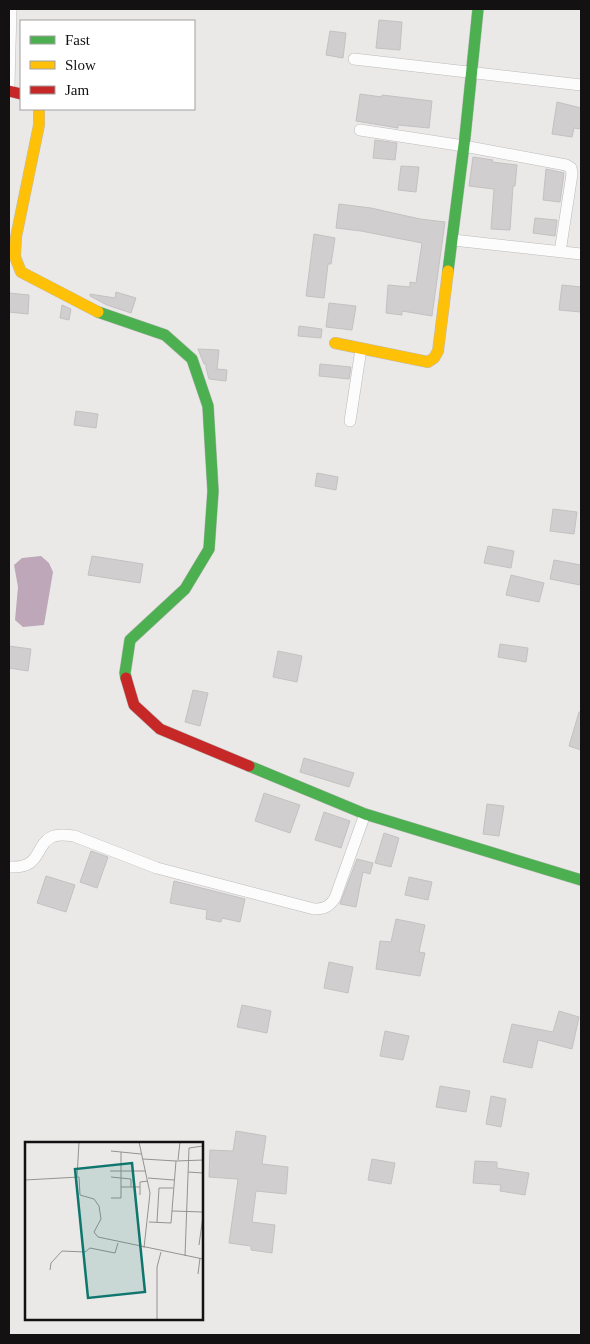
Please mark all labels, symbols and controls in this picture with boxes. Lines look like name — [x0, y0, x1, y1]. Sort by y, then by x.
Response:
legend — [20, 20, 195, 110]
text: Fast — [65, 32, 91, 48]
text: Slow — [65, 57, 96, 73]
text: Jam — [65, 82, 89, 98]
inset map — [25, 1142, 202, 1319]

